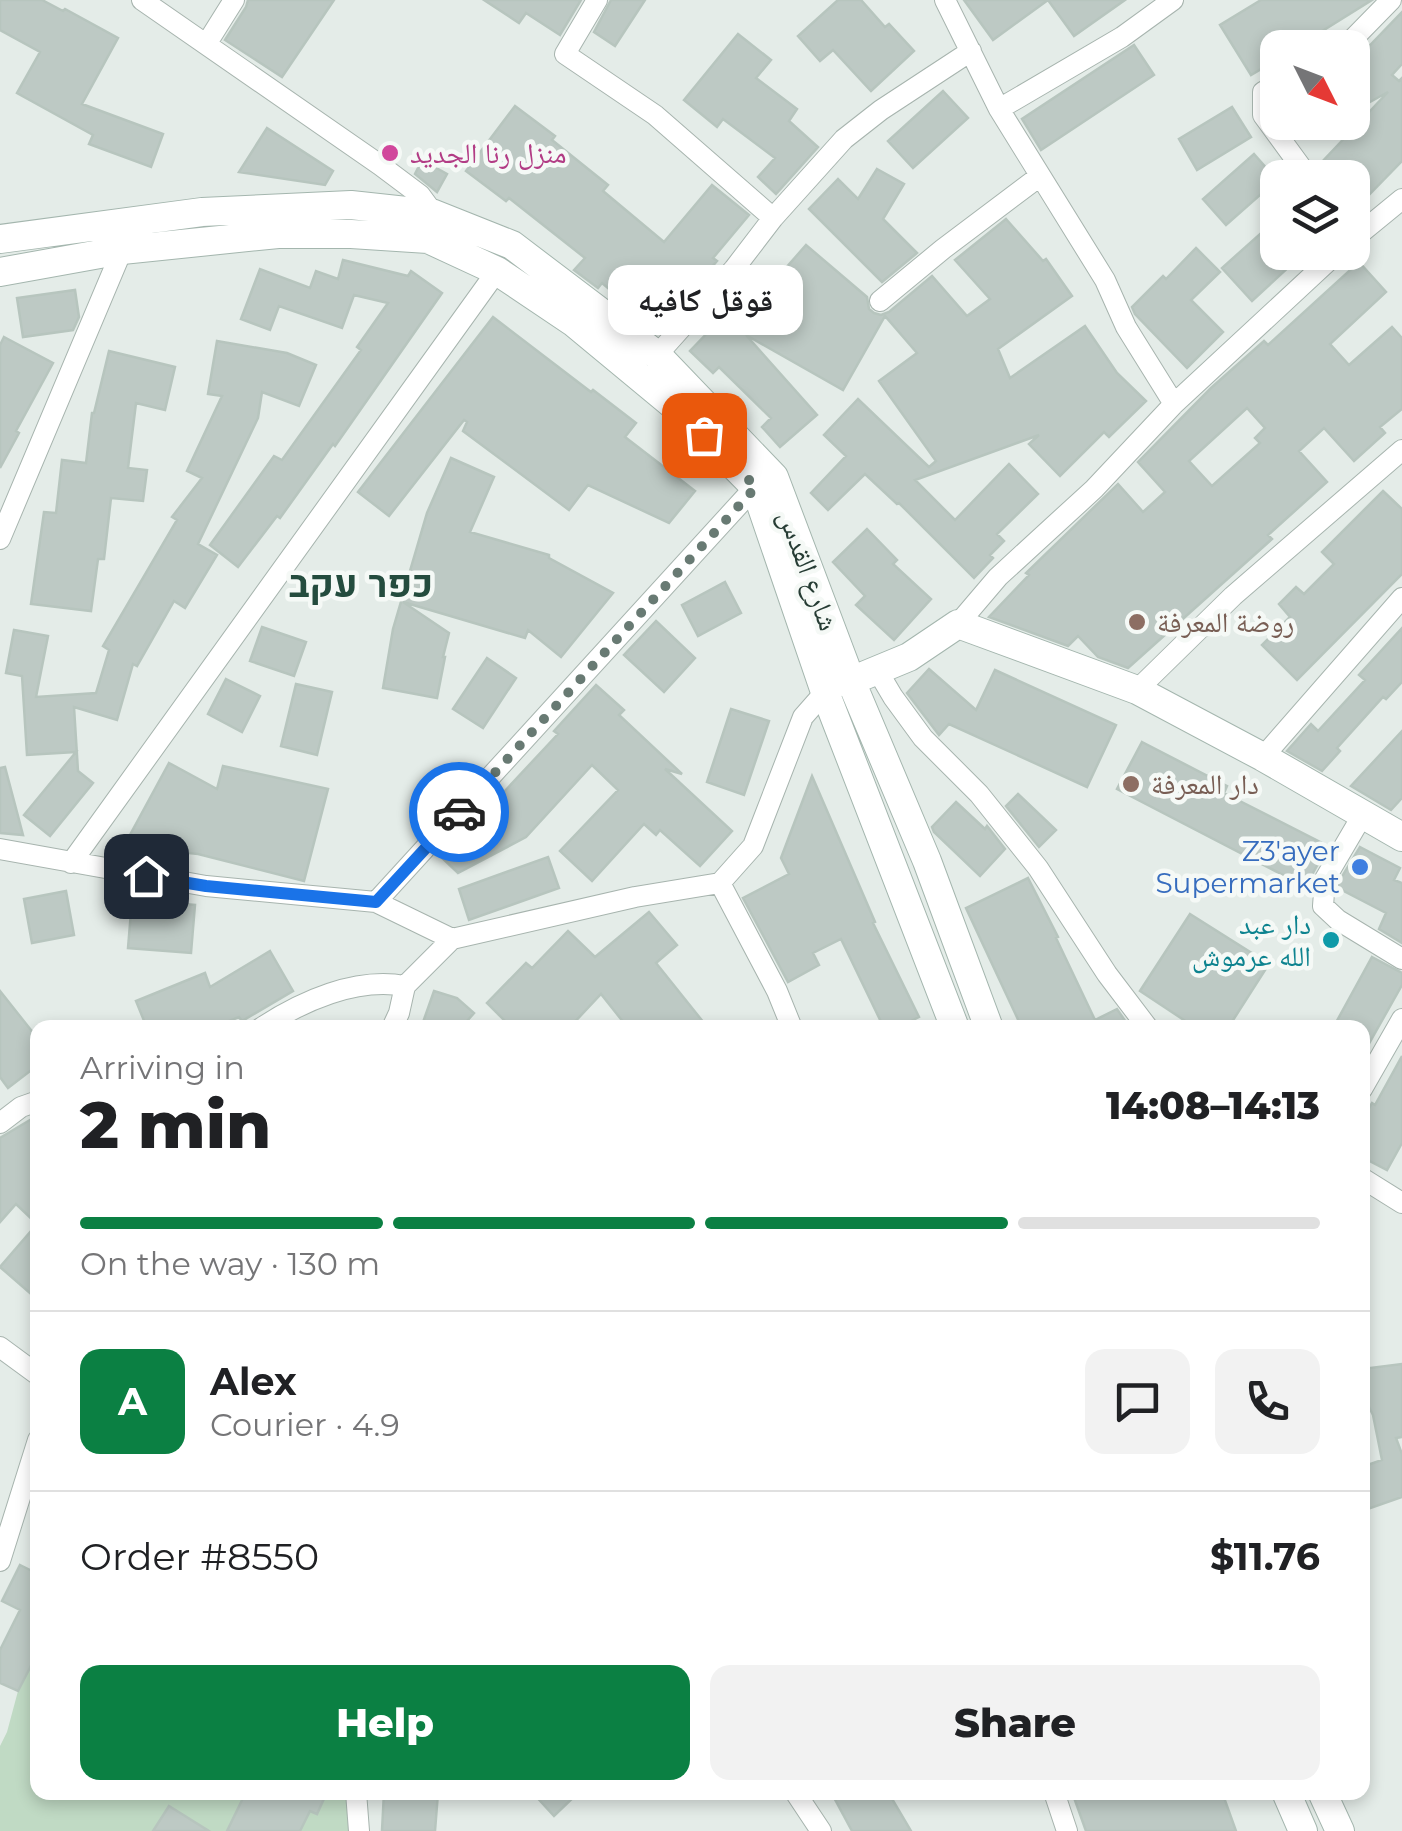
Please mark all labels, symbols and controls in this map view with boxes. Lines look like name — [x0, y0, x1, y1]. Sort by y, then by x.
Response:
north arrow — [1260, 30, 1370, 140]
map controls — [1260, 30, 1370, 270]
place label: منزل رنا الجديد — [410, 136, 567, 170]
marker: منزل رنا الجديد — [379, 142, 401, 164]
button: layers — [1260, 160, 1370, 270]
callout: قوقل كافيه — [606, 265, 802, 335]
text: قوقل كافيه — [638, 280, 773, 319]
pin — [662, 393, 747, 478]
icon: bag — [677, 408, 732, 463]
street label: شارع القدس — [771, 505, 846, 635]
district label: כפר עקב — [289, 560, 433, 607]
place label: روضة المعرفة — [1157, 605, 1294, 639]
marker: روضة المعرفة — [1126, 611, 1148, 633]
courier — [409, 762, 509, 862]
place label: دار المعرفة — [1151, 767, 1259, 801]
marker: دار المعرفة — [1120, 773, 1142, 795]
icon: car — [432, 785, 487, 840]
pin — [104, 834, 189, 919]
place label: Z3'ayer Supermarket — [1155, 834, 1340, 900]
icon: home — [119, 849, 174, 904]
marker: Z3'ayer Supermarket — [1349, 856, 1371, 878]
place label: دار عبد الله عرموش — [1192, 907, 1311, 974]
marker: دار عبد الله عرموش — [1320, 929, 1342, 951]
text: Arriving in — [80, 1048, 245, 1087]
text: 14:08–14:13 — [1106, 1082, 1320, 1129]
text: 2 min — [80, 1085, 271, 1164]
text: On the way · 130 m — [80, 1244, 380, 1283]
button: chat — [1085, 1349, 1190, 1454]
button: phone — [1215, 1349, 1320, 1454]
text: Alex — [210, 1358, 297, 1405]
text: A — [118, 1378, 147, 1425]
text: Courier · 4.9 — [210, 1405, 400, 1444]
text: Order #8550 — [80, 1533, 319, 1580]
text: $11.76 — [1210, 1533, 1320, 1580]
button: Help — [80, 1665, 690, 1780]
button: Share — [710, 1665, 1320, 1780]

